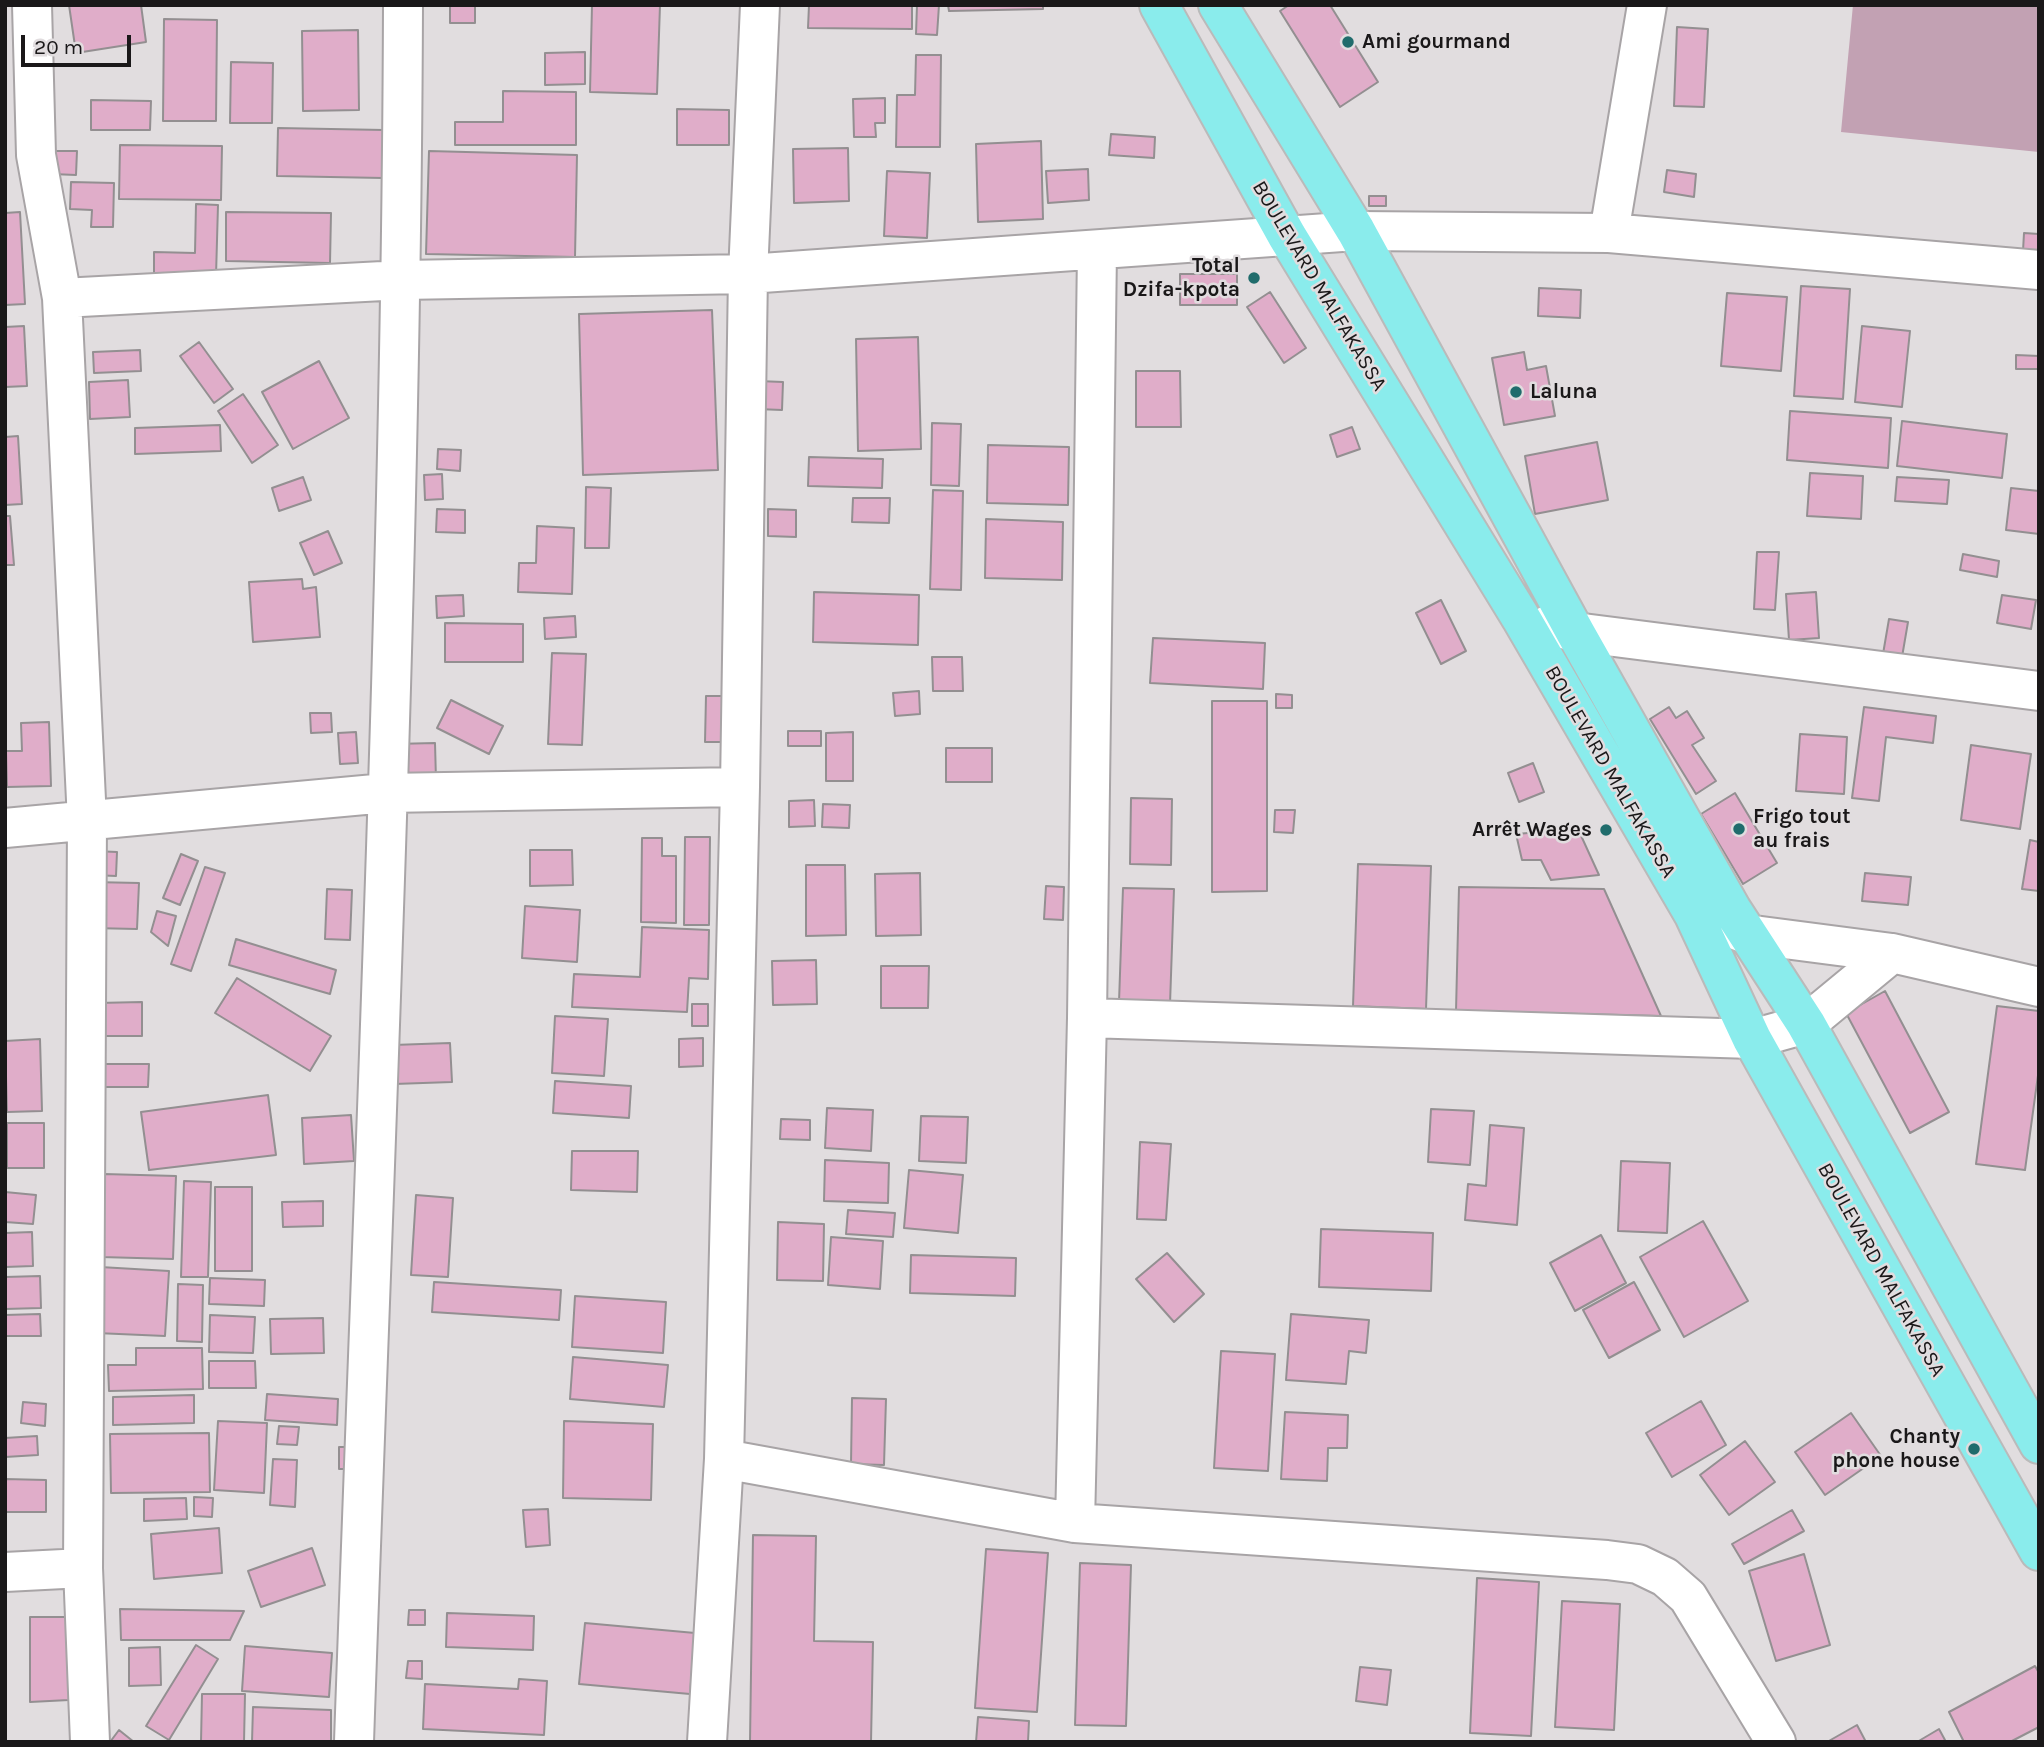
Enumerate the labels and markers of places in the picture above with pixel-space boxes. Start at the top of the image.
place label: Ami gourmand [1362,29,1511,55]
marker: Ami gourmand [1340,34,1356,50]
place label: Total Dzifa-kpota [1123,253,1240,303]
marker: Total Dzifa-kpota [1246,270,1262,286]
place label: Laluna [1530,379,1598,405]
marker: Laluna [1508,384,1524,400]
place label: Frigo tout au frais [1753,804,1851,854]
place label: Arrêt Wages [1472,817,1592,843]
marker: Frigo tout au frais [1731,821,1747,837]
marker: Arrêt Wages [1598,822,1614,838]
place label: Chanty phone house [1832,1424,1960,1474]
marker: Chanty phone house [1966,1441,1982,1457]

